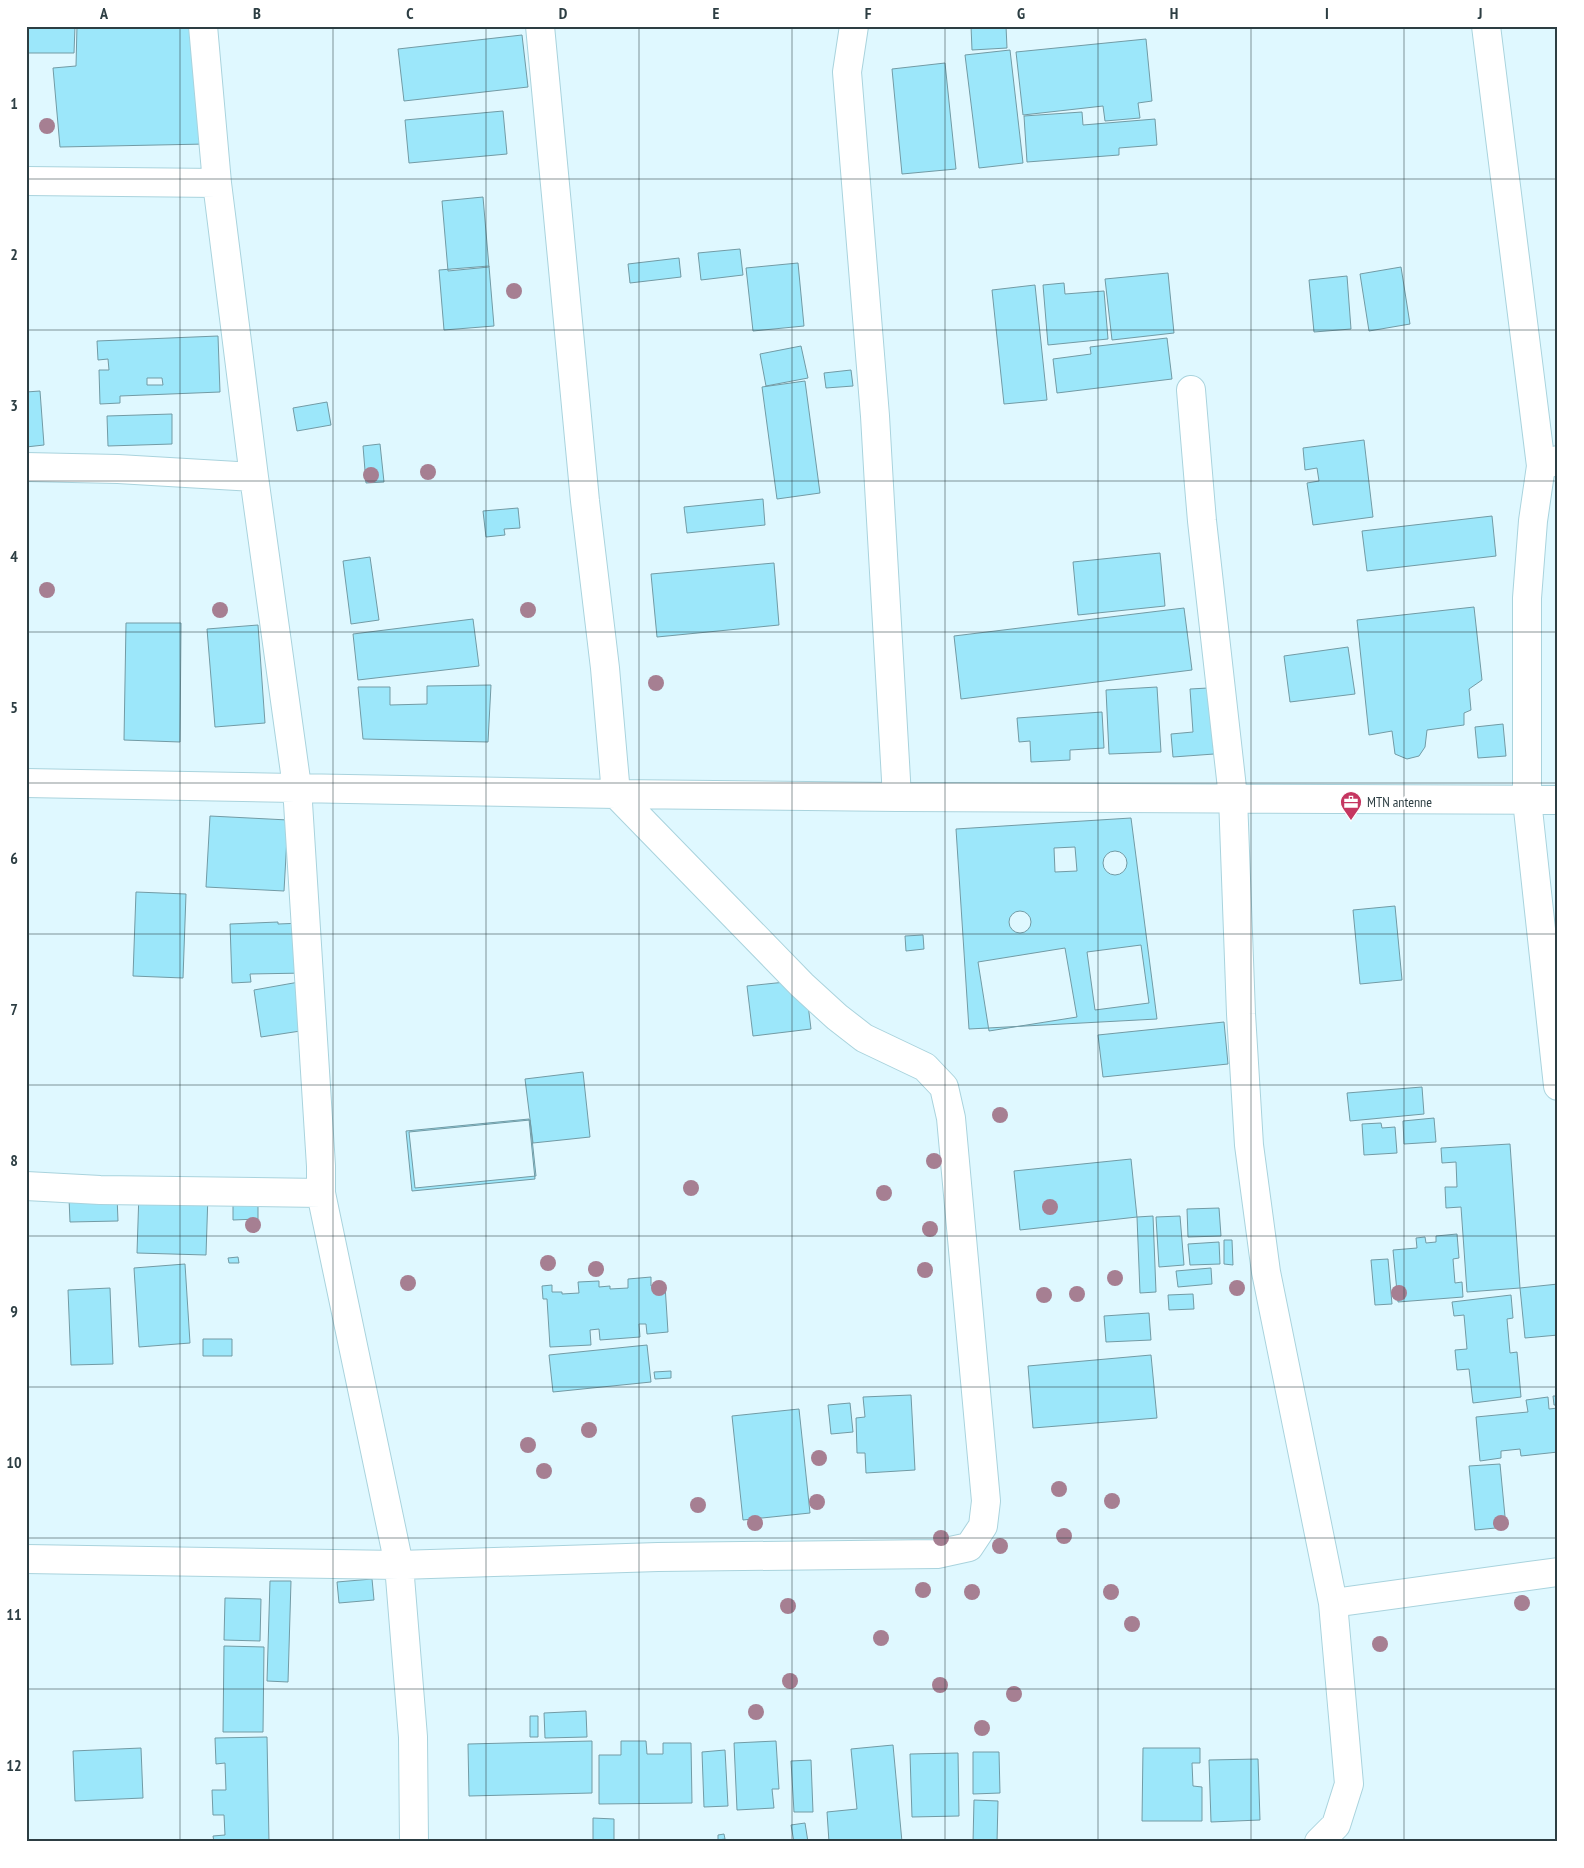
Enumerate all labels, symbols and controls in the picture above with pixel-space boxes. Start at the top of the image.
text: A [99,3,109,23]
text: B [253,3,261,23]
text: C [406,3,414,23]
text: D [559,3,568,23]
text: E [713,3,720,23]
text: F [865,3,872,23]
text: G [1017,3,1025,23]
text: H [1170,3,1178,23]
text: I [1325,3,1329,23]
text: J [1477,3,1482,23]
text: 1 [10,93,18,113]
text: 2 [10,244,18,264]
text: 3 [10,395,18,415]
text: 4 [10,546,18,566]
text: 5 [10,697,18,717]
office icon: MTN antenne [1339,790,1363,821]
place label: MTN antenne [1367,793,1432,811]
text: 6 [10,848,18,868]
text: 7 [10,999,18,1019]
text: 8 [10,1150,18,1170]
text: 9 [10,1301,18,1321]
text: 10 [6,1452,22,1472]
text: 11 [6,1604,22,1624]
text: 12 [6,1755,22,1775]

